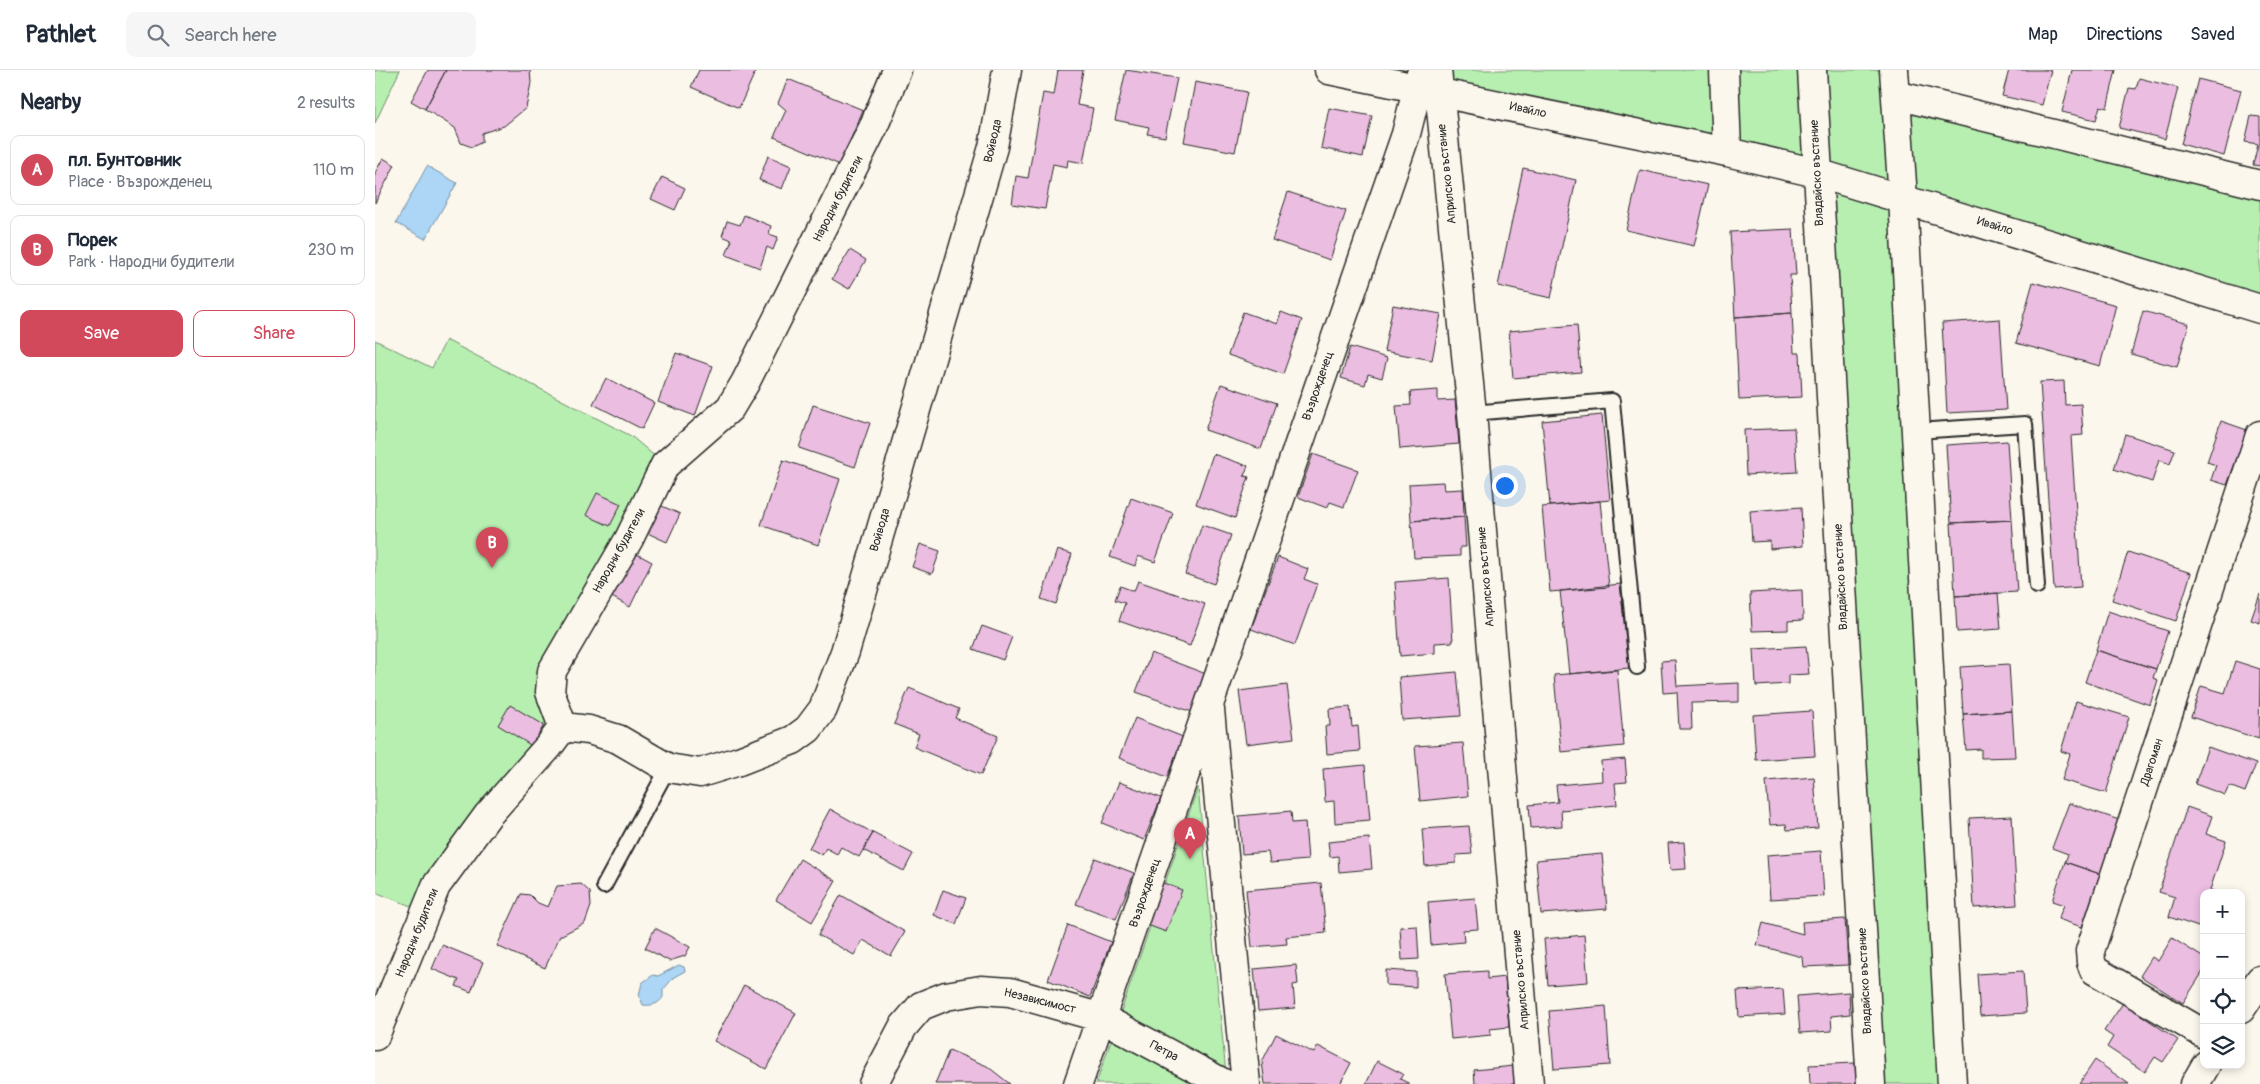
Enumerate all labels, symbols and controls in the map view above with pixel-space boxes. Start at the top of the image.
search box [126,12,476,57]
text: Pathlet [25,20,96,49]
icon: search [144,21,172,49]
text: Search here [184,23,277,47]
text: Map [2028,23,2058,46]
text: Directions [2086,23,2162,46]
text: Saved [2190,23,2235,46]
text: Nearby [20,89,81,116]
text: 2 results [297,93,355,113]
street label: Ивайло [1508,99,1548,121]
street label: Войвода [981,117,1005,164]
street label: Владайско въстание [1807,119,1827,227]
street label: Априлско въстание [1434,123,1460,225]
text: пл. Бунтовник [68,148,182,172]
street label: Народни будители [810,153,866,245]
text: A [32,160,42,180]
text: 110 m [313,160,354,180]
text: Place · Възрожденец [68,172,213,192]
street label: Ивайло [1975,213,2016,239]
text: Порек [68,228,118,252]
text: B [32,240,42,260]
text: 230 m [308,240,354,260]
text: Park · Народни будители [68,252,234,272]
button: Save [20,310,183,357]
button: Share [193,310,355,357]
street label: Възрожденец [1299,349,1337,423]
your location [1492,473,1518,499]
street label: Народни будители [590,505,649,596]
street label: Войвода [867,506,893,553]
street label: Владайско въстание [1831,523,1851,631]
street label: Априлско въстание [1474,526,1498,628]
pin: B [476,527,508,568]
street label: Драгоман [2137,737,2167,788]
pin: A [1174,818,1206,859]
street label: Възрожденец [1126,856,1164,930]
street label: Народни будители [392,886,442,980]
map controls [2200,889,2245,1069]
button: + [2200,889,2245,934]
street label: Владайско въстание [1855,927,1875,1035]
street label: Априлско въстание [1509,929,1533,1031]
button: − [2200,934,2245,979]
button: locate [2200,979,2245,1024]
street label: Независимост [1002,985,1078,1017]
button: layers [2200,1024,2245,1069]
street label: Петра [1147,1037,1181,1065]

